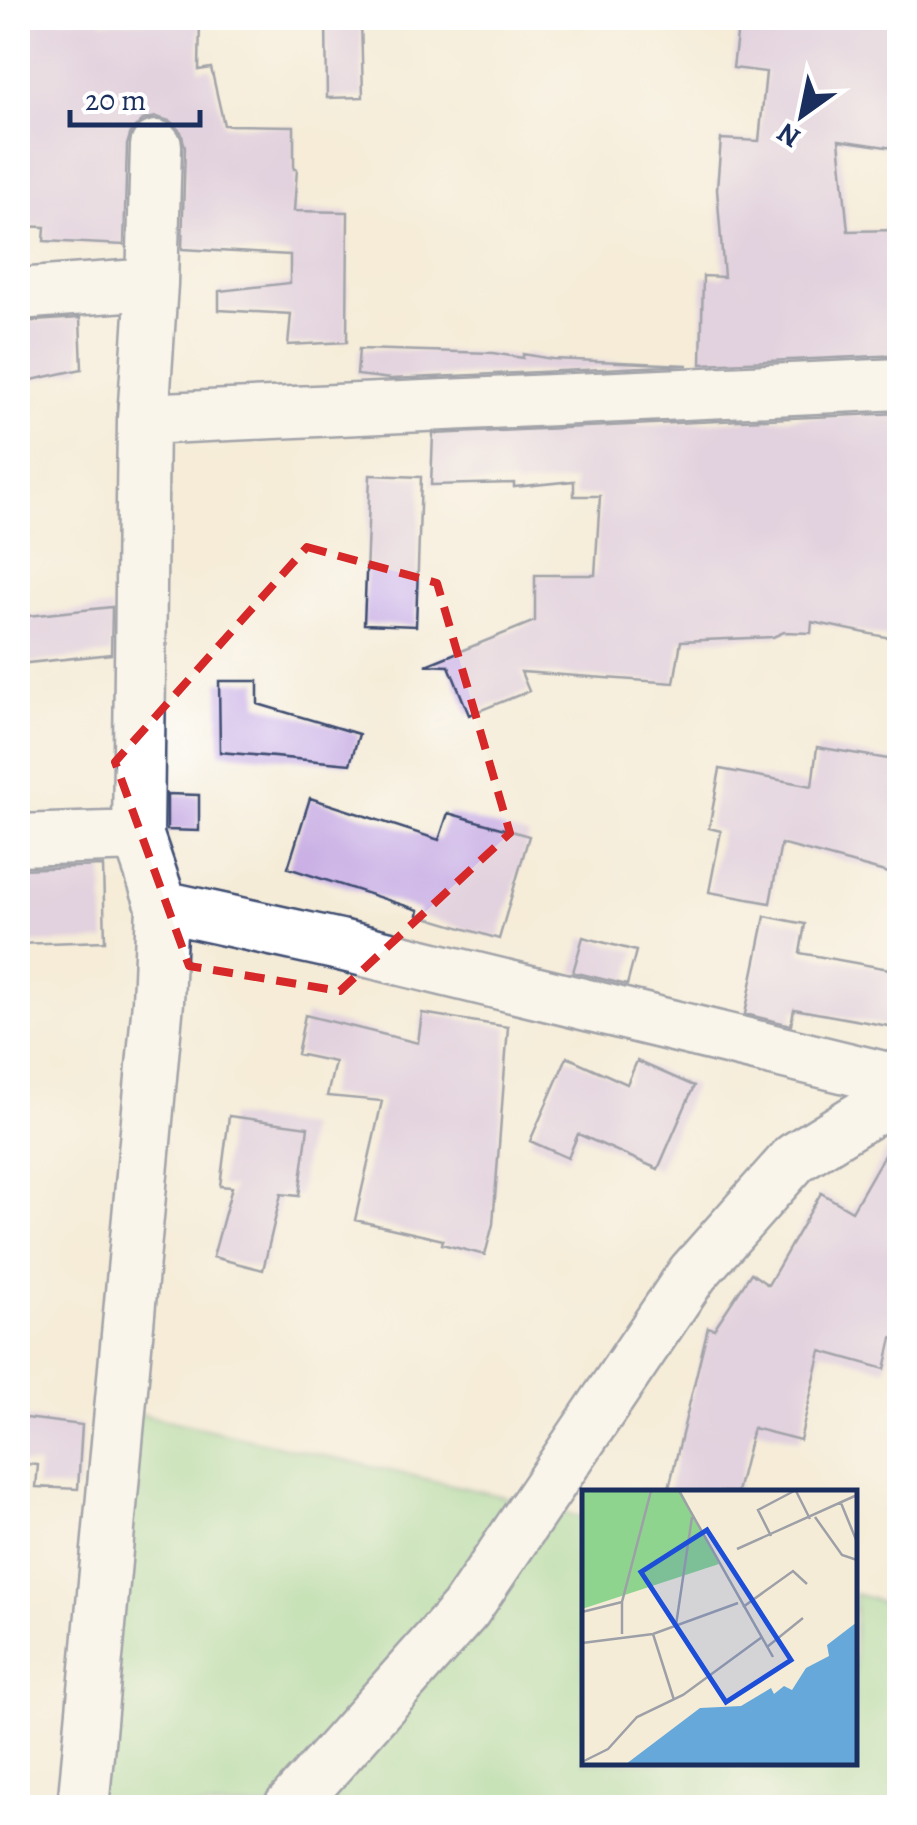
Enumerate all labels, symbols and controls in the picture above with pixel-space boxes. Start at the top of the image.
scale bar [70,65,200,127]
north arrow [752,65,852,165]
text: 20 m [85,80,146,120]
text: N [770,114,808,157]
inset map [582,1490,857,1765]

